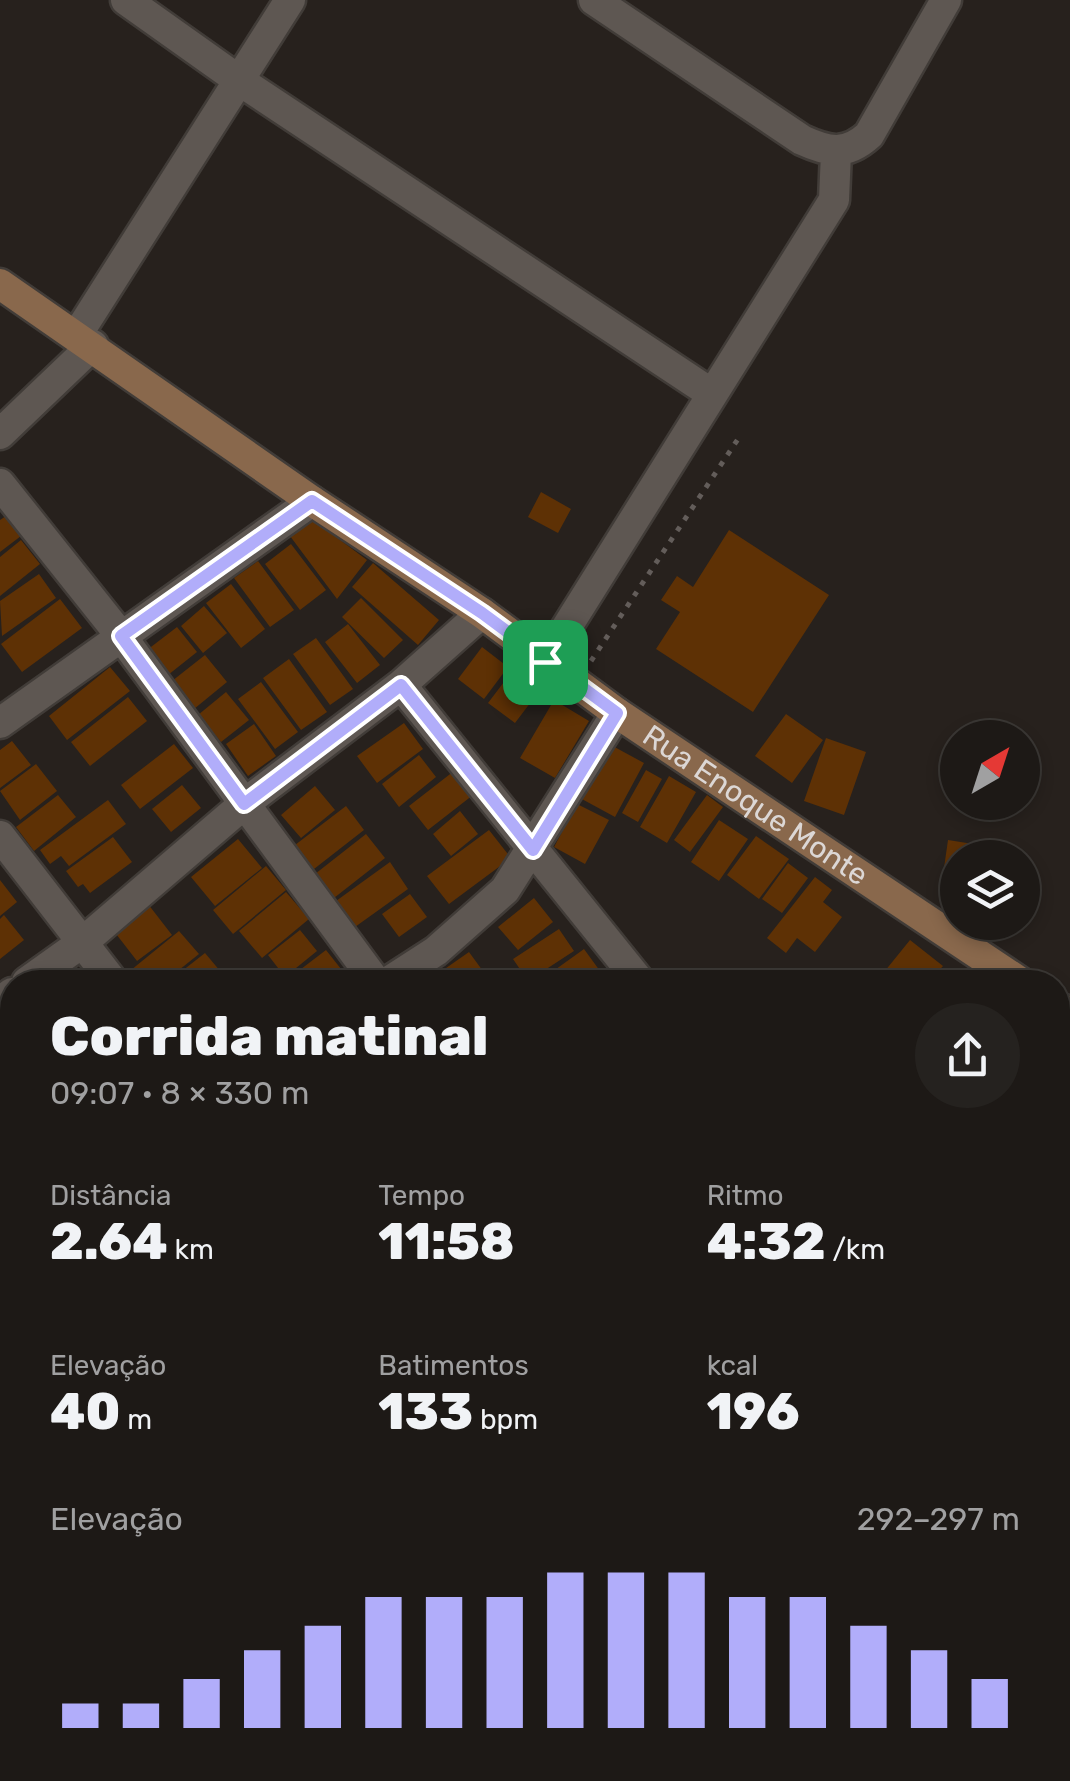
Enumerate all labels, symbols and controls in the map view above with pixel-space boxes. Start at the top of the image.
pin [503,620,588,705]
icon: arrive [518,635,573,690]
street label: Rua Enoque Monte [636,717,875,893]
north arrow [940,720,1040,820]
map controls [940,720,1040,940]
button: layers [940,840,1040,940]
button: share [915,1003,1020,1108]
text: Corrida matinal [50,1004,489,1069]
text: 09:07 · 8 × 330 m [50,1074,309,1112]
text: Distância [50,1179,171,1212]
text: Tempo [378,1179,465,1212]
text: Ritmo [707,1179,784,1212]
text: 2.64 [50,1212,168,1272]
text: 11:58 [378,1212,514,1272]
text: 4:32 [707,1212,826,1272]
text: km [168,1233,214,1266]
text: /km [826,1233,885,1266]
text: Elevação [50,1349,166,1382]
text: Batimentos [378,1349,529,1382]
text: kcal [707,1349,758,1382]
text: 40 [50,1382,120,1442]
text: 133 [378,1382,473,1442]
text: 196 [707,1382,800,1442]
text: m [120,1403,152,1436]
text: bpm [473,1403,538,1436]
text: Elevação [50,1500,183,1538]
text: 292–297 m [857,1500,1020,1538]

